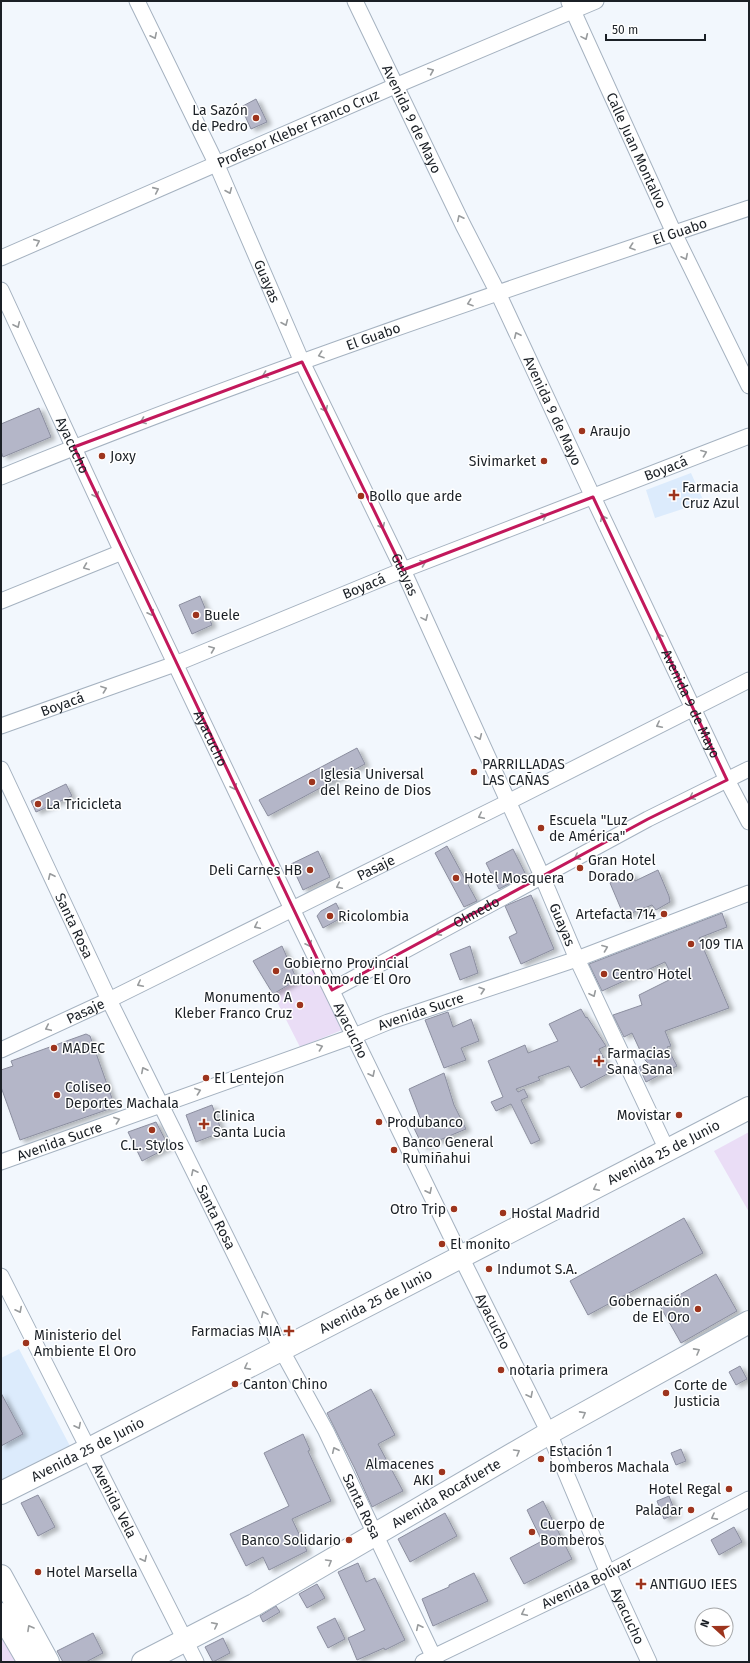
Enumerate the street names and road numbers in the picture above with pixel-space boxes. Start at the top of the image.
street label: Avenida 9 de Mayo [378,62,445,176]
street label: Profesor Kleber Franco Cruz [214,86,382,171]
street label: Calle Juan Montalvo [603,90,670,211]
street label: El Guabo [650,214,709,248]
street label: Guayas [250,257,284,306]
street label: El Guabo [344,319,403,354]
street label: Avenida 9 de Mayo [520,353,586,468]
street label: Ayacucho [52,414,93,476]
street label: Boyacá [642,452,690,484]
street label: Guayas [388,550,422,599]
street label: Boyacá [340,570,388,603]
street label: Avenida 9 de Mayo [658,647,724,761]
street label: Boyacá [38,689,86,720]
street label: Ayacucho [190,708,231,769]
street label: Pasaje [354,851,398,884]
street label: Santa Rosa [52,890,97,961]
street label: Olmedo [450,893,502,931]
street label: Guayas [546,900,579,949]
street label: Avenida Sucre [375,989,466,1034]
street label: Pasaje [64,995,107,1027]
street label: Ayacucho [330,1000,372,1061]
street label: Avenida 25 de Junio [604,1116,723,1188]
street label: Avenida Sucre [14,1118,104,1164]
street label: Santa Rosa [193,1182,239,1252]
street label: Avenida 25 de Junio [316,1265,435,1337]
street label: Ayacucho [472,1291,514,1352]
street label: Avenida 25 de Junio [28,1413,147,1485]
street label: Avenida Rocafuerte [388,1455,504,1532]
street label: Avenida Vela [89,1461,141,1541]
street label: Santa Rosa [339,1471,385,1542]
street label: Avenida Bolívar [539,1553,636,1612]
street label: Ayacucho [608,1585,648,1647]

